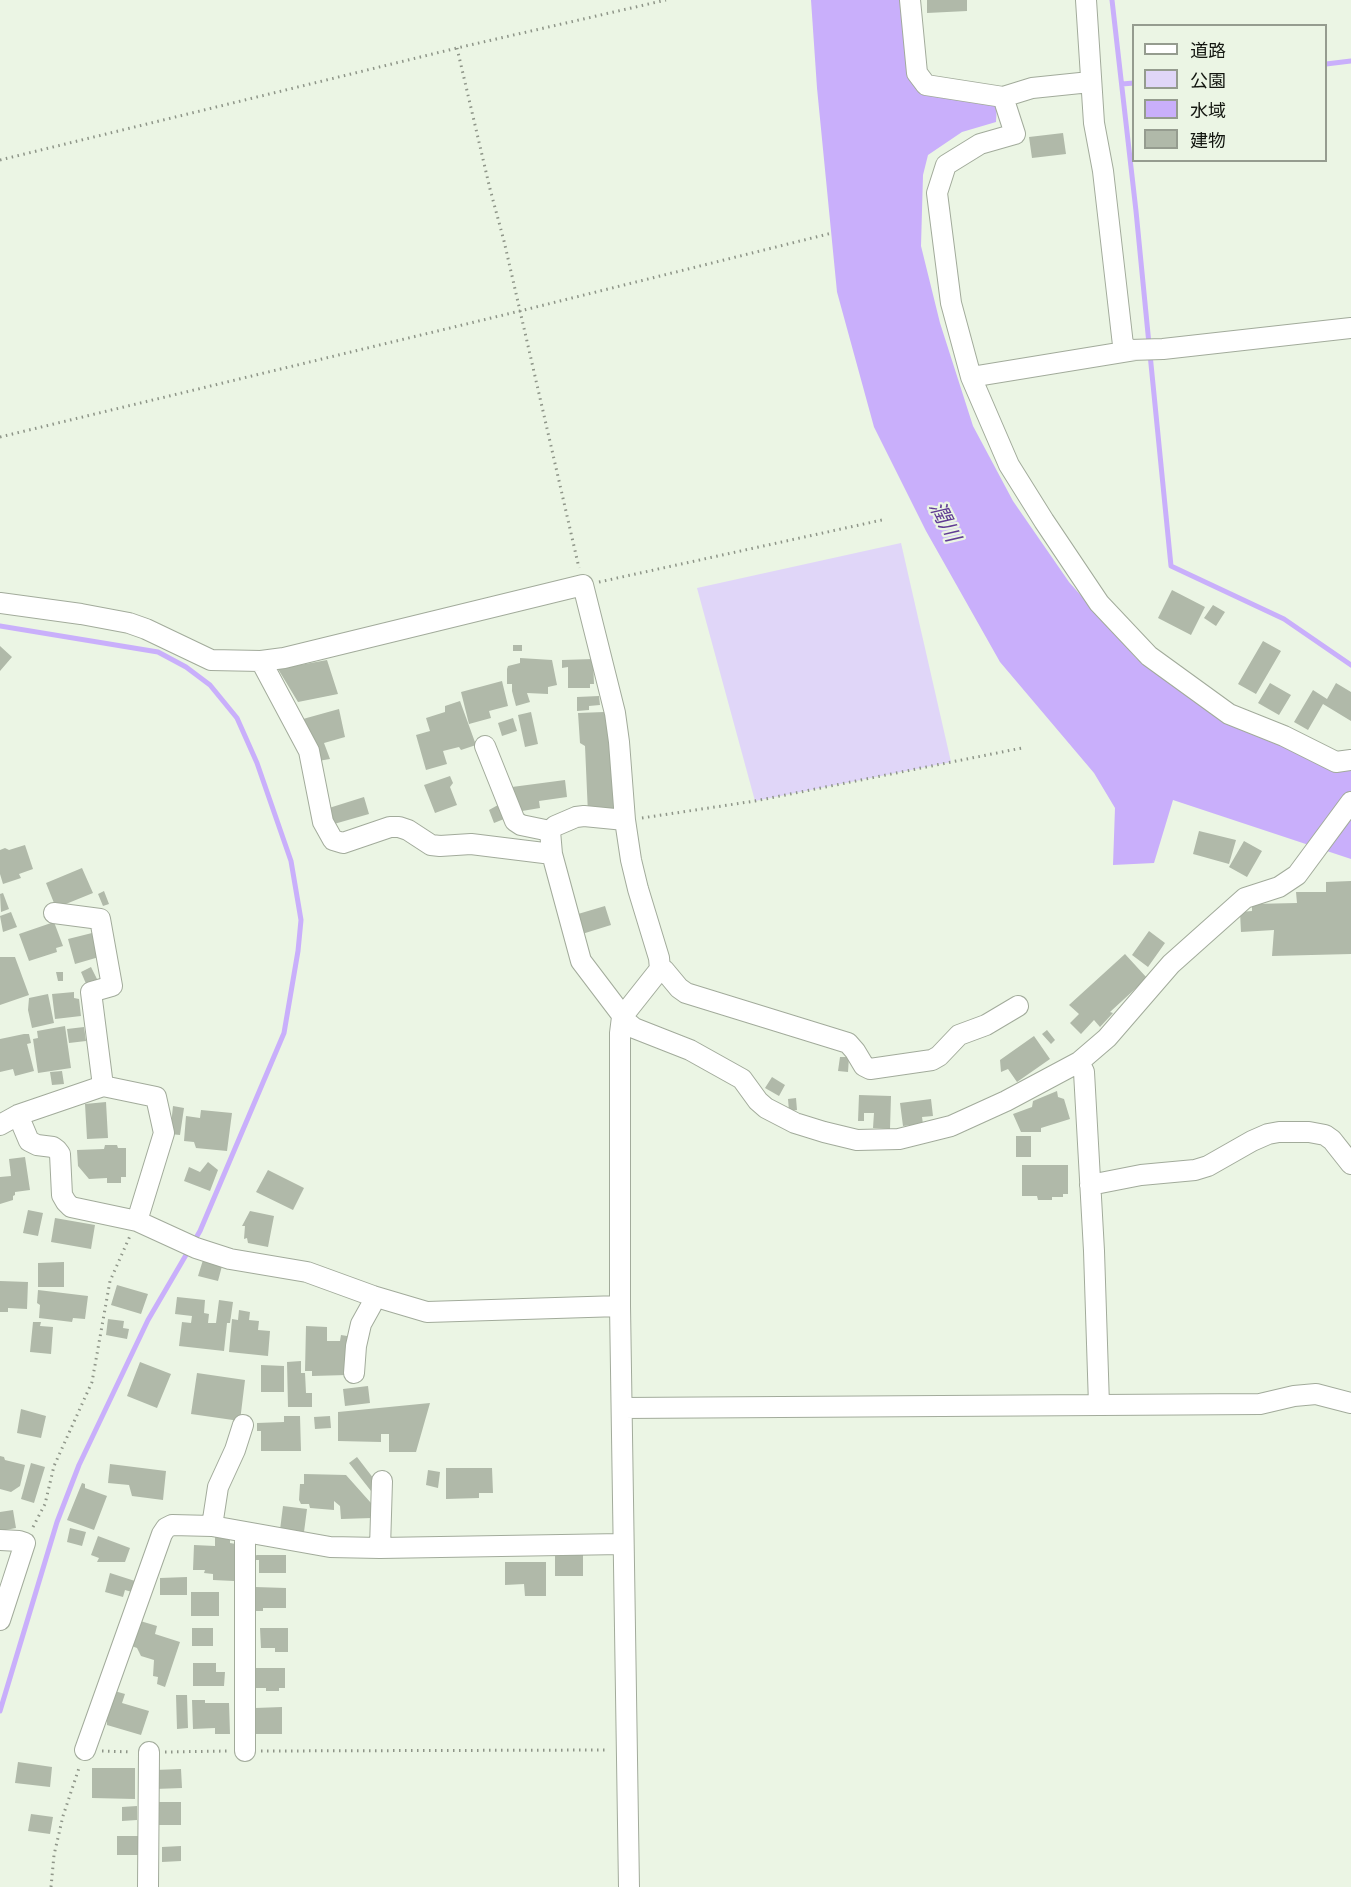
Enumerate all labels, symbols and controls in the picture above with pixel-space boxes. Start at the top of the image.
legend [1132,24,1327,162]
text: 道路 [1190,40,1226,62]
text: 公園 [1190,70,1226,92]
text: 水域 [1190,100,1226,122]
text: 建物 [1190,130,1226,152]
water label: 潤川 [923,498,965,546]

